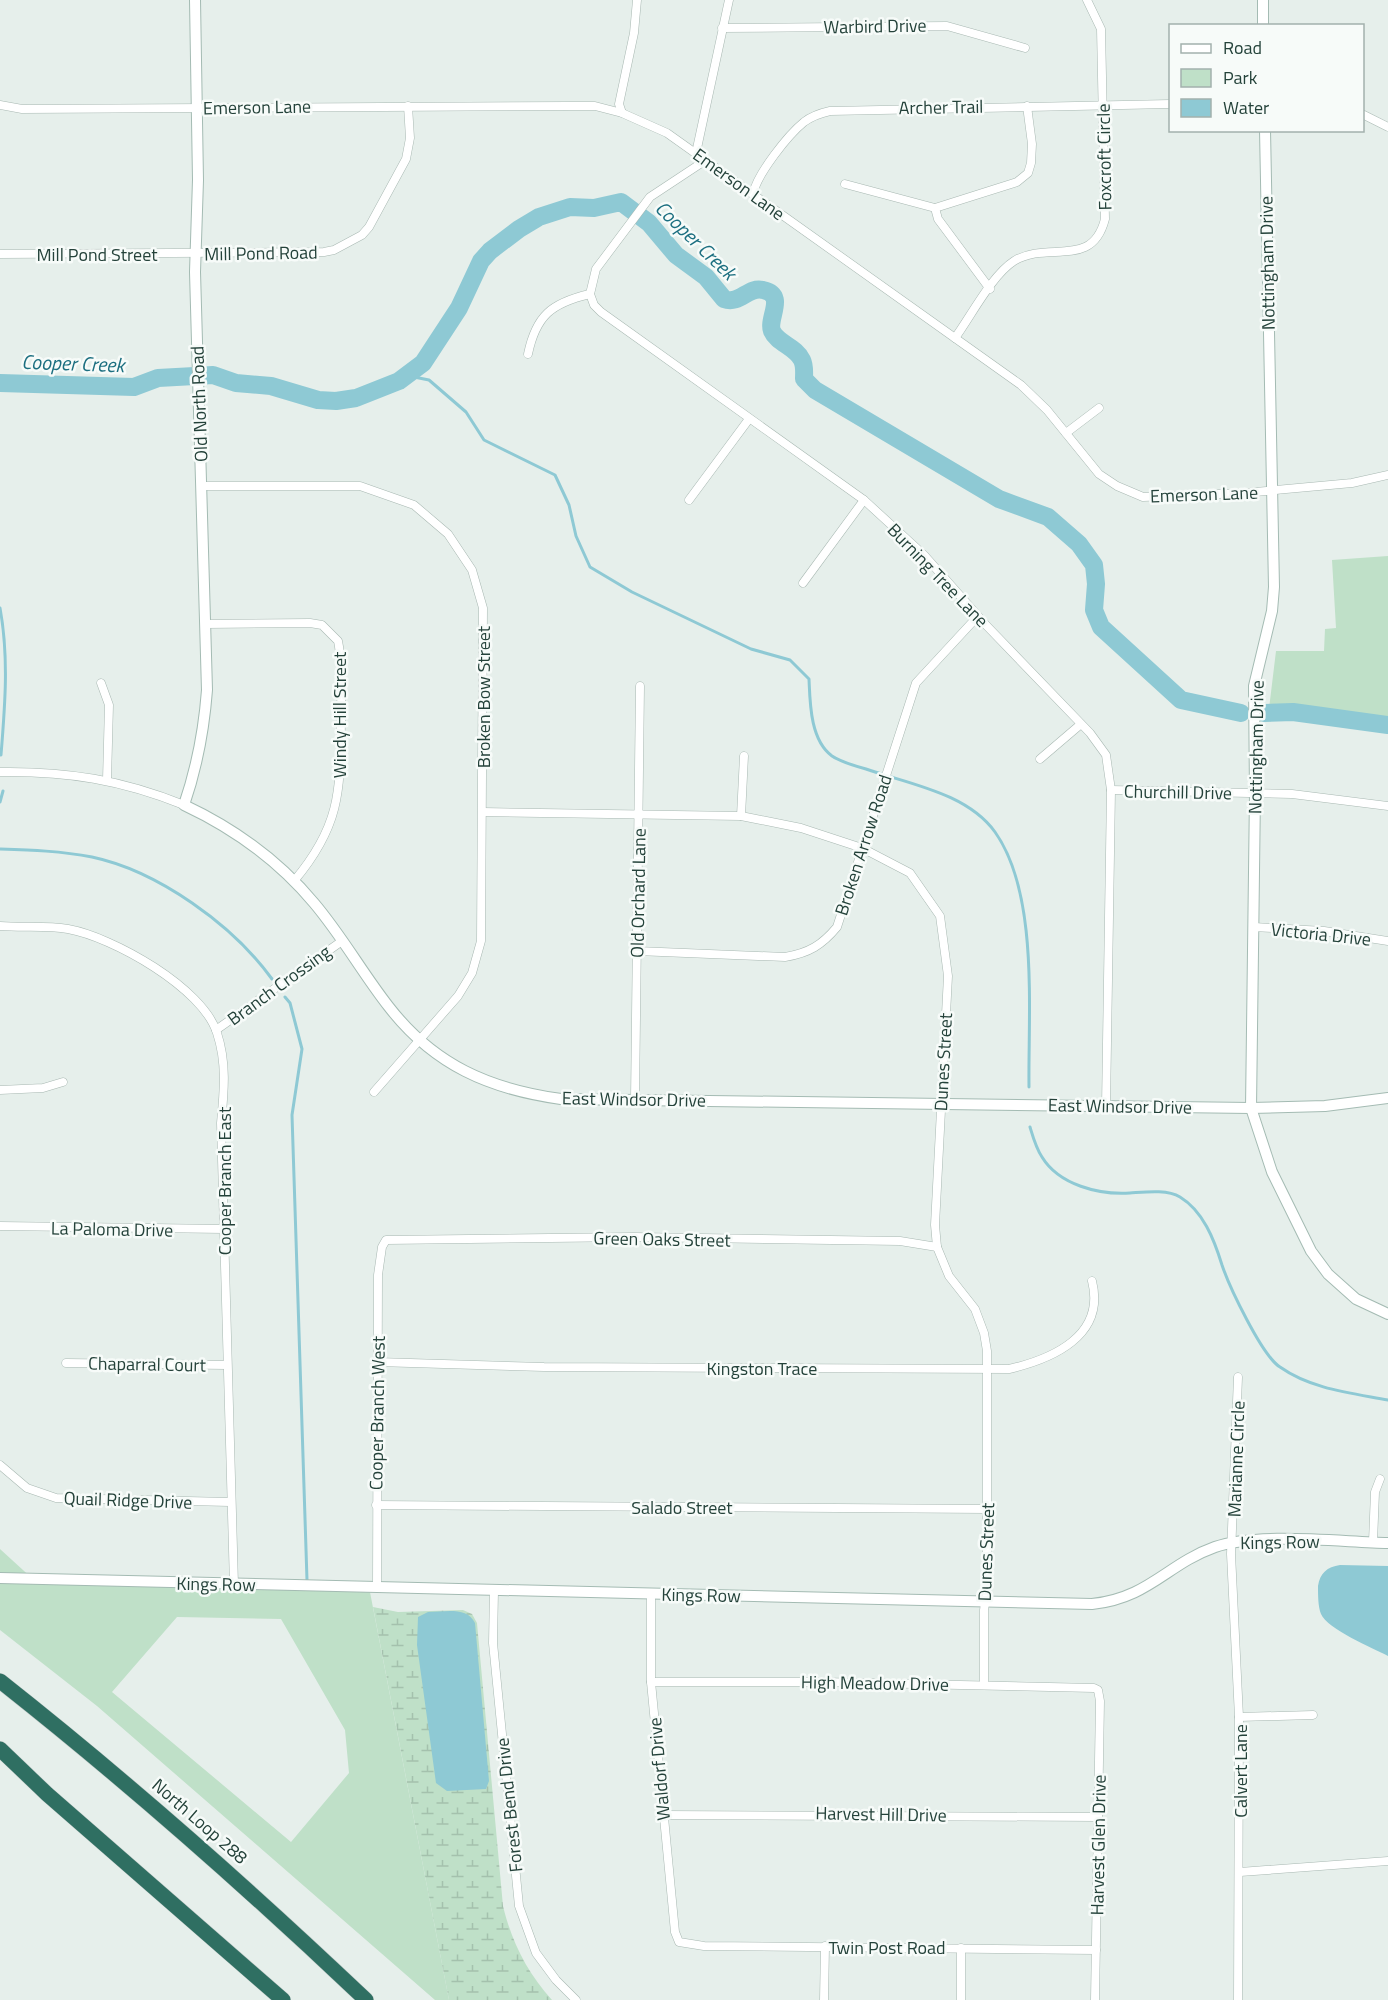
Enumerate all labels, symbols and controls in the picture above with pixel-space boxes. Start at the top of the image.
street label: Warbird Drive [823,12,927,40]
legend [1169,24,1364,132]
text: Road [1223,34,1262,61]
text: Park [1223,64,1258,91]
street label: Emerson Lane [203,93,311,121]
street label: Archer Trail [898,93,984,121]
text: Water [1223,94,1269,121]
street label: Foxcroft Circle [1090,103,1118,211]
street label: Emerson Lane [687,141,791,227]
water label: Cooper Creek [648,193,745,288]
street label: Nottingham Drive [1252,196,1282,330]
street label: Mill Pond Road [204,239,318,267]
street label: Mill Pond Street [37,241,158,268]
street label: Old North Road [183,345,215,463]
water label: Cooper Creek [21,346,127,380]
street label: Emerson Lane [1149,479,1259,509]
street label: Burning Tree Lane [881,517,995,633]
street label: Broken Bow Street [470,625,497,768]
street label: Windy Hill Street [326,651,353,778]
street label: Nottingham Drive [1241,680,1271,814]
street label: Broken Arrow Road [827,771,899,919]
street label: Churchill Drive [1124,778,1232,806]
street label: Old Orchard Lane [623,828,653,958]
street label: Victoria Drive [1270,915,1372,953]
street label: Branch Crossing [222,938,336,1032]
street label: Dunes Street [927,1011,959,1112]
street label: East Windsor Drive [562,1084,706,1114]
street label: East Windsor Drive [1048,1091,1192,1121]
street label: Cooper Branch East [211,1106,238,1255]
street label: La Paloma Drive [51,1214,173,1244]
street label: Green Oaks Street [593,1224,732,1254]
street label: Cooper Branch West [362,1335,392,1490]
street label: Chaparral Court [88,1349,207,1379]
street label: Kingston Trace [707,1355,817,1382]
street label: Marianne Circle [1220,1400,1252,1518]
street label: Quail Ridge Drive [63,1484,193,1516]
street label: Salado Street [631,1494,733,1521]
street label: Dunes Street [971,1502,1001,1602]
street label: Kings Row [1240,1528,1320,1556]
street label: Kings Row [176,1570,256,1598]
street label: Kings Row [661,1581,741,1609]
street label: High Meadow Drive [801,1668,949,1698]
street label: Waldorf Drive [641,1716,677,1822]
street label: Calvert Lane [1227,1724,1254,1818]
street label: Forest Bend Drive [489,1736,529,1874]
street label: North Loop 288 [146,1772,254,1870]
street label: Harvest Glen Drive [1083,1774,1113,1916]
street label: Harvest Hill Drive [815,1799,947,1829]
street label: Twin Post Road [828,1934,946,1961]

